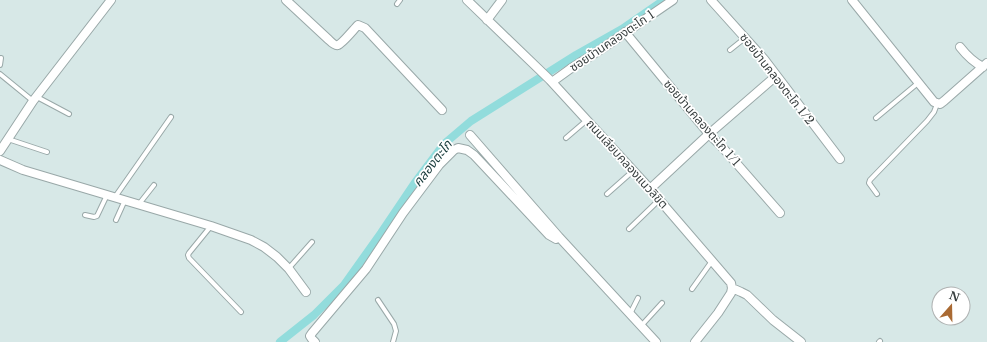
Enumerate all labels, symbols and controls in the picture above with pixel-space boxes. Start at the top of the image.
street label: ซอยบ้านคลองตะโก 1 [566,7,657,75]
street label: ซอยบ้านคลองตะโก 1/2 [737,30,818,127]
street label: ซอยบ้านคลองตะโก 1/1 [661,76,744,169]
street label: ถนนเลียบคลองแนวลิขิต [583,116,671,211]
water label: คลองตะโก [409,136,457,190]
north arrow [931,286,971,326]
text: N [947,288,962,305]

